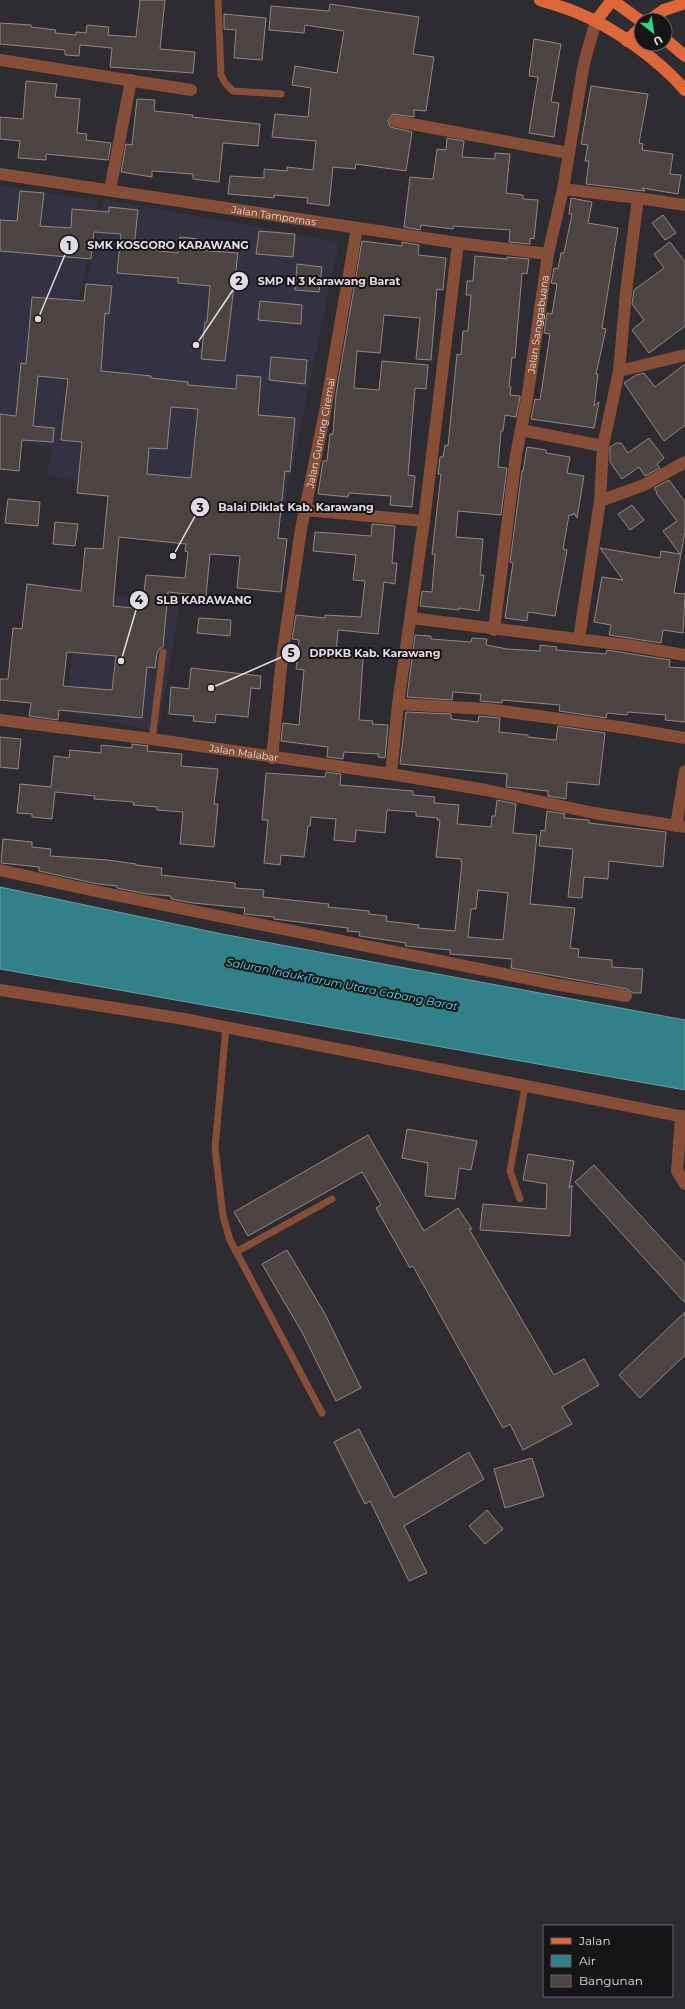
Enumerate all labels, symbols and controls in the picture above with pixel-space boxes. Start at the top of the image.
north arrow [633,12,673,52]
text: U [651,32,665,49]
street label: Jalan Tampomas [230,203,317,229]
callout: SMK KOSGORO KARAWANG [59,234,257,257]
text: 1 [67,238,71,253]
text: SMK KOSGORO KARAWANG [87,238,249,252]
callout: SMP N 3 Karawang Barat [229,270,408,293]
text: 2 [235,273,243,288]
text: SMP N 3 Karawang Barat [258,274,400,288]
street label: Jalan Sanggabuana [525,274,552,375]
street label: Jalan Gunung Ciremai [303,377,338,490]
callout: Balai Diklat Kab. Karawang [190,496,382,519]
text: 3 [195,500,204,515]
text: Balai Diklat Kab. Karawang [218,500,374,514]
callout: SLB KARAWANG [129,589,260,612]
text: 4 [135,592,144,607]
text: SLB KARAWANG [156,593,252,607]
callout: DPPKB Kab. Karawang [281,641,448,664]
text: 5 [287,645,295,660]
text: DPPKB Kab. Karawang [310,646,440,660]
street label: Jalan Malabar [207,741,279,764]
water label: Saluran Induk Tarum Utara Cabang Barat [225,955,460,1013]
legend [543,1925,673,1997]
text: Jalan [578,1933,611,1948]
text: Air [579,1953,596,1968]
text: Bangunan [579,1973,643,1988]

